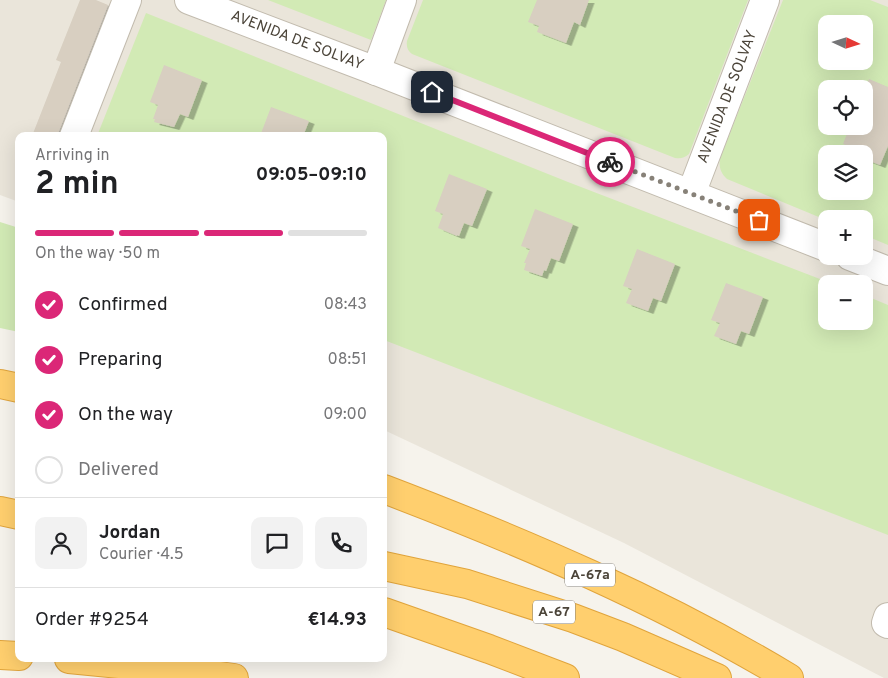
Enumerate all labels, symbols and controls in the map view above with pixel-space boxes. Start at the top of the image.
street label: AVENIDA DE SOLVAY [228,7,367,75]
north arrow [818,15,872,70]
map controls [818,15,873,330]
street label: AVENIDA DE SOLVAY [694,27,762,166]
pin [411,71,453,113]
icon: home [418,78,446,106]
button: locate [818,80,873,135]
courier [585,137,635,187]
button: layers [818,145,873,200]
text: Arriving in [35,146,110,166]
icon: bike [596,148,624,176]
text: 09:05–09:10 [256,163,367,187]
text: 2 min [35,165,119,205]
pin [738,199,780,241]
icon: bag [745,206,773,234]
button: + [818,210,873,265]
text: On the way · 50 m [35,244,160,264]
button: − [818,275,873,330]
icon: check [35,291,63,319]
text: Confirmed [78,293,168,317]
text: 08:43 [324,295,367,315]
icon: check [35,346,63,374]
text: Preparing [78,348,162,372]
text: 08:51 [327,350,367,370]
icon: check [35,401,63,429]
text: On the way [78,403,173,427]
text: 09:00 [323,405,367,425]
text: Delivered [78,458,159,482]
button: person [35,517,87,569]
button: chat [251,517,303,569]
button: phone [315,517,367,569]
text: Jordan [99,521,161,545]
text: Courier · 4.5 [99,545,184,565]
road number: A-67a [565,564,615,586]
road number: A-67 [533,600,575,624]
text: Order #9254 [35,608,149,632]
text: €14.93 [307,608,367,632]

